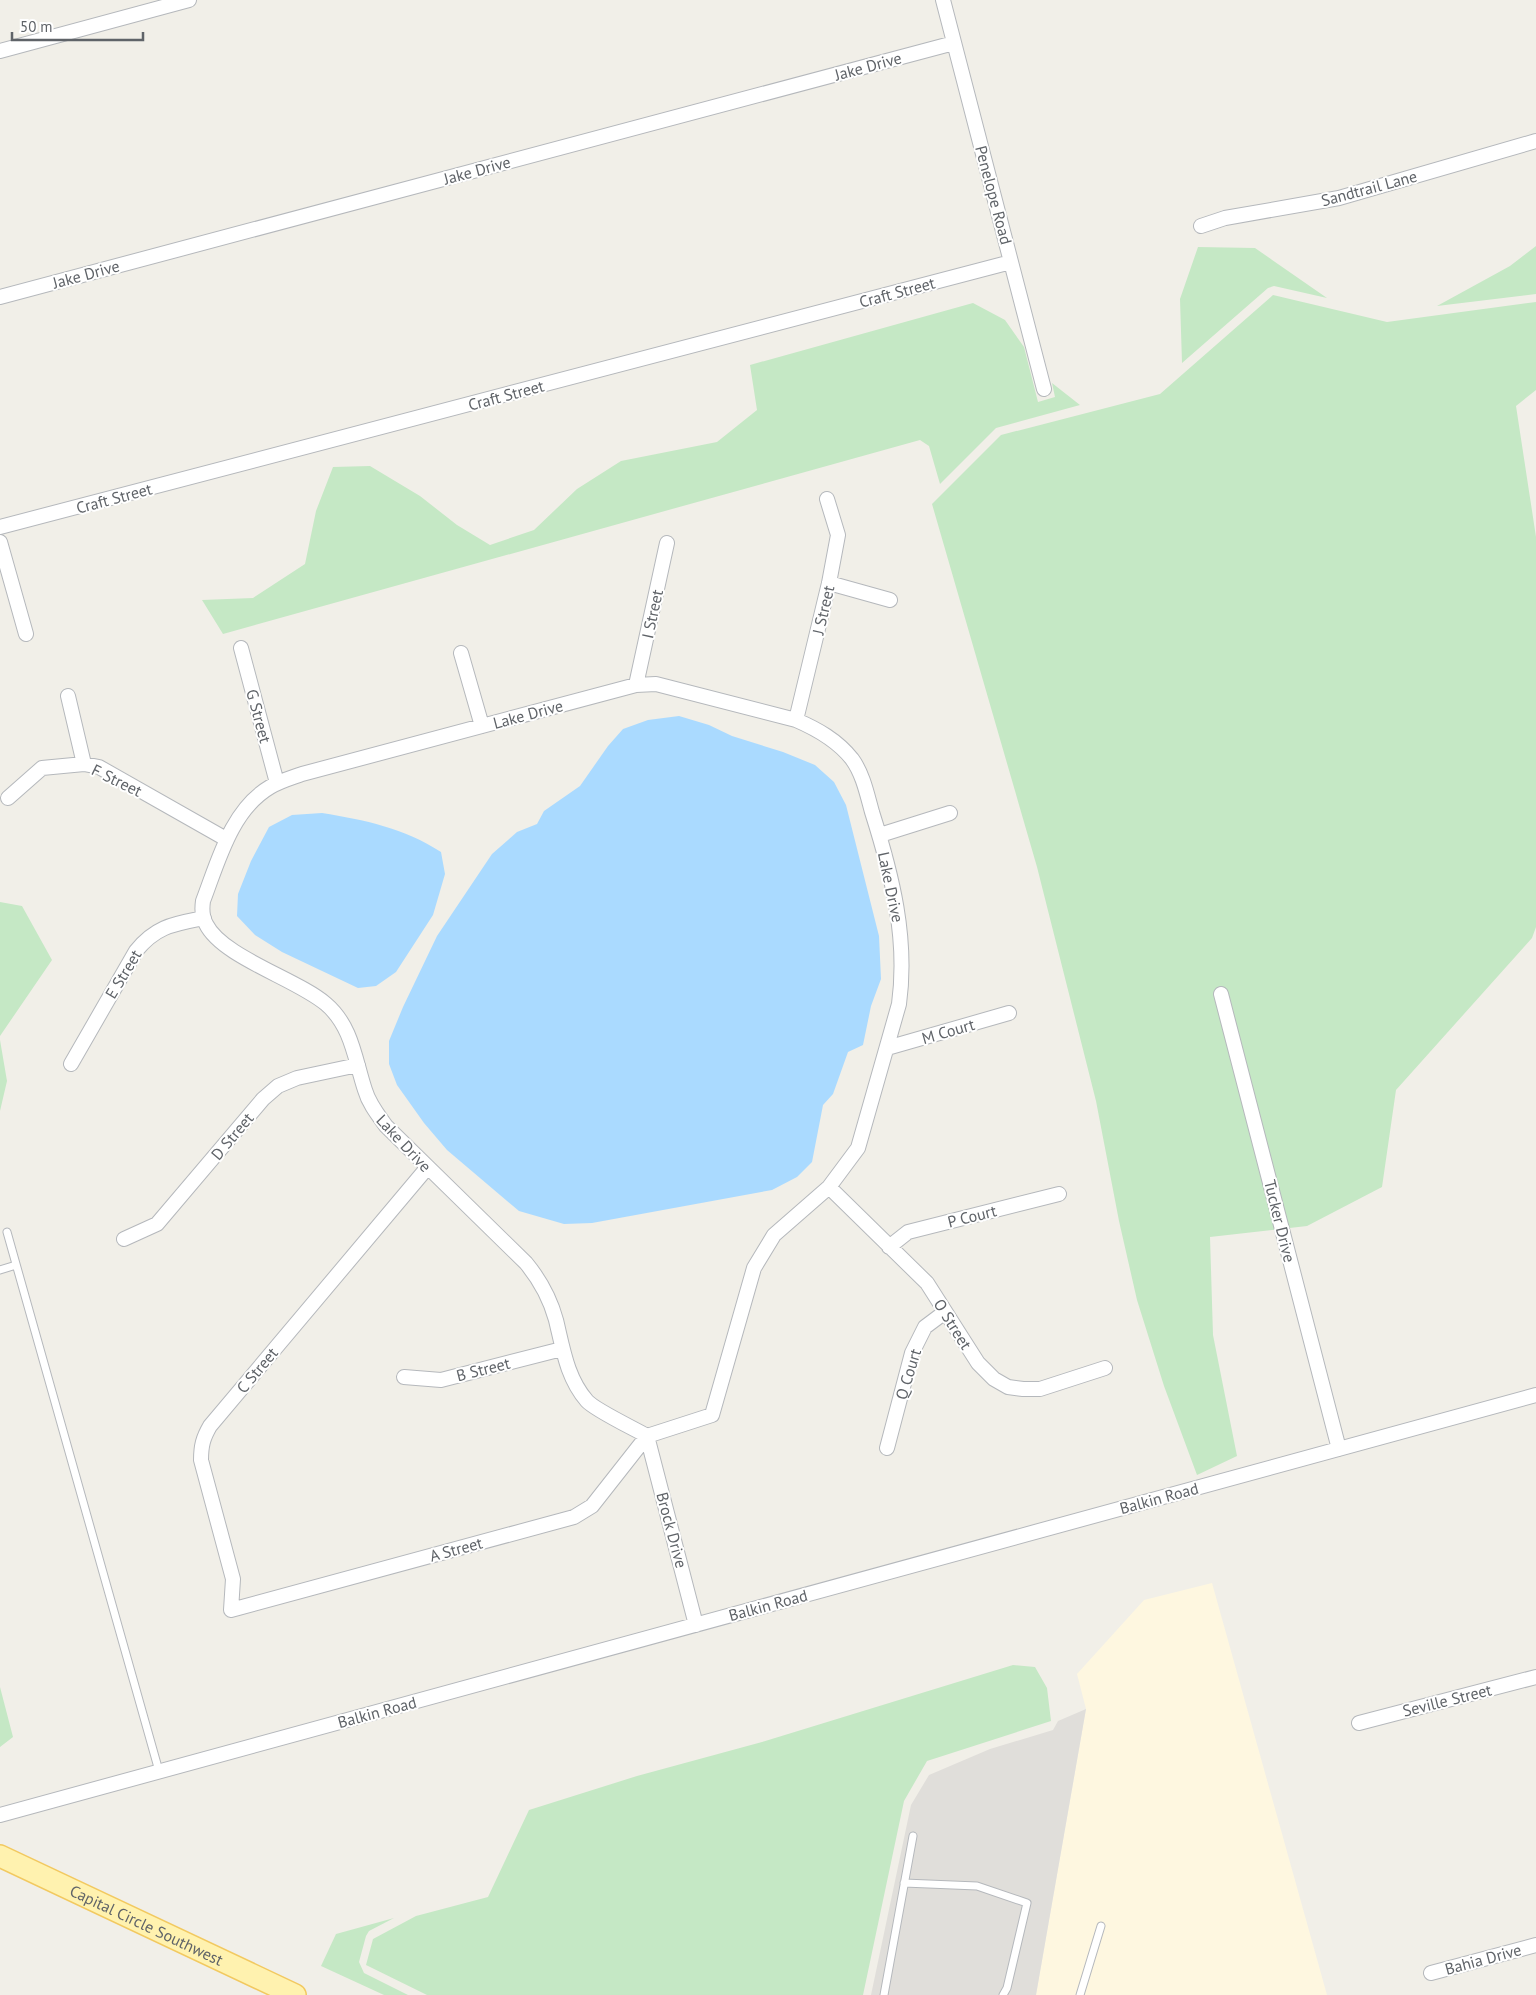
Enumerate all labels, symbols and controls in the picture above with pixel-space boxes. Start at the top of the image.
scale bar [12,10,144,42]
text: 50 m [20,17,53,36]
street label: Jake Drive [831,47,904,85]
street label: Penelope Road [971,143,1017,247]
street label: Jake Drive [440,151,513,189]
street label: Sandtrail Lane [1319,166,1419,210]
street label: Jake Drive [49,255,122,293]
street label: Craft Street [857,272,938,312]
street label: Craft Street [466,375,547,415]
street label: Craft Street [74,478,155,518]
street label: J Street [807,583,838,637]
street label: I Street [637,587,667,640]
street label: G Street [242,687,276,746]
street label: Lake Drive [491,695,565,733]
street label: F Street [89,759,146,801]
street label: Lake Drive [874,850,908,924]
street label: E Street [101,945,146,1002]
street label: M Court [919,1014,977,1048]
street label: D Street [206,1108,258,1164]
street label: Lake Drive [372,1110,436,1176]
street label: Tucker Drive [1260,1178,1300,1264]
street label: P Court [945,1200,999,1232]
street label: O Street [930,1295,977,1354]
street label: C Street [232,1343,282,1397]
street label: Q Court [891,1346,925,1402]
street label: B Street [454,1353,512,1385]
street label: Balkin Road [1117,1478,1201,1518]
street label: Brock Drive [652,1490,692,1570]
street label: A Street [427,1532,485,1566]
street label: Balkin Road [726,1585,810,1625]
street label: Seville Street [1400,1679,1494,1721]
street label: Balkin Road [335,1692,419,1732]
street label: Capital Circle Southwest [67,1880,227,1970]
street label: Bahia Drive [1443,1939,1523,1979]

